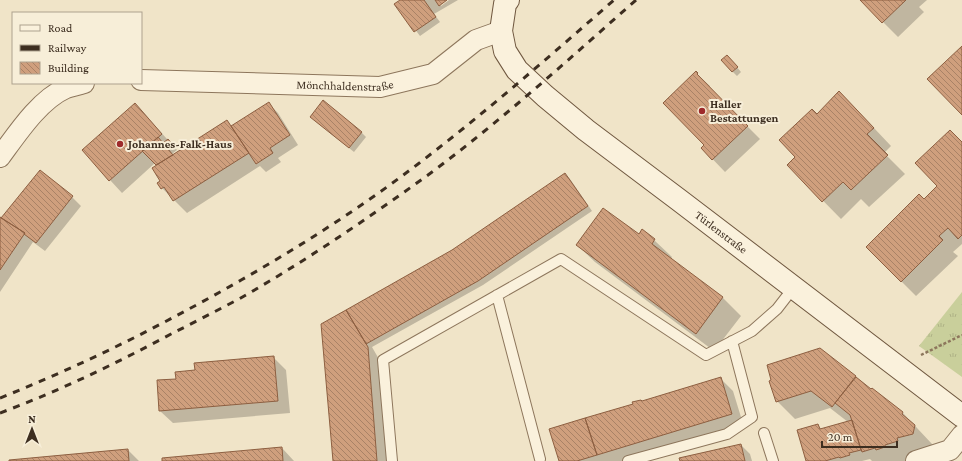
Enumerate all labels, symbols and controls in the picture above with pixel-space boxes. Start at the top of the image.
legend [12,12,142,84]
text: Road [48,21,73,35]
text: Railway [48,41,87,55]
text: Building [48,61,89,75]
street label: Mönchhaldenstraße [296,77,395,94]
place label: Haller Bestattungen [710,97,779,125]
marker: Haller Bestattungen [697,106,707,116]
place label: Johannes-Falk-Haus [126,137,232,151]
marker: Johannes-Falk-Haus [115,139,125,149]
street label: Türlenstraße [692,208,750,257]
north arrow [12,409,52,449]
text: N [28,413,36,425]
scale bar [822,423,897,449]
text: 20 m [828,430,853,444]

